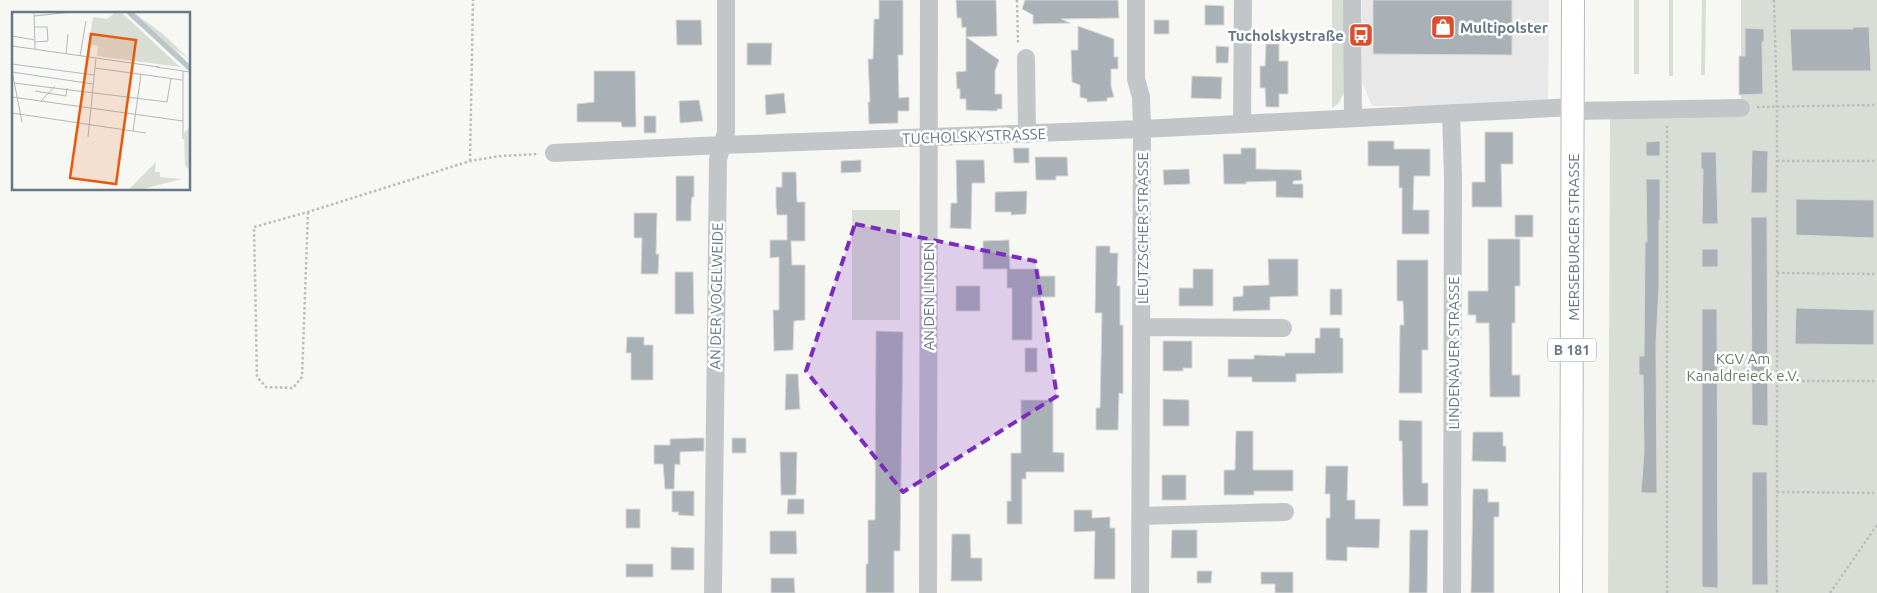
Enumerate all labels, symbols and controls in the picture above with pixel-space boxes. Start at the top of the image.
inset map [12,12,190,190]
shop icon: Multipolster [1430,14,1456,40]
place label: Multipolster [1460,19,1549,36]
bus stop icon: Tucholskystraße [1348,22,1374,48]
place label: Tucholskystraße [1228,27,1344,44]
street label: TUCHOLSKYSTRASSE [902,125,1046,147]
street label: LEUTZSCHER STRASSE [1134,152,1151,304]
street label: MERSEBURGER STRASSE [1565,153,1582,321]
street label: AN DER VOGELWEIDE [706,222,726,370]
street label: AN DEN LINDEN [920,242,937,350]
street label: LINDENAUER STRASSE [1445,276,1462,430]
road number: B 181 [1548,338,1596,362]
park label: KGV Am Kanaldreieck e.V. [1687,350,1799,384]

